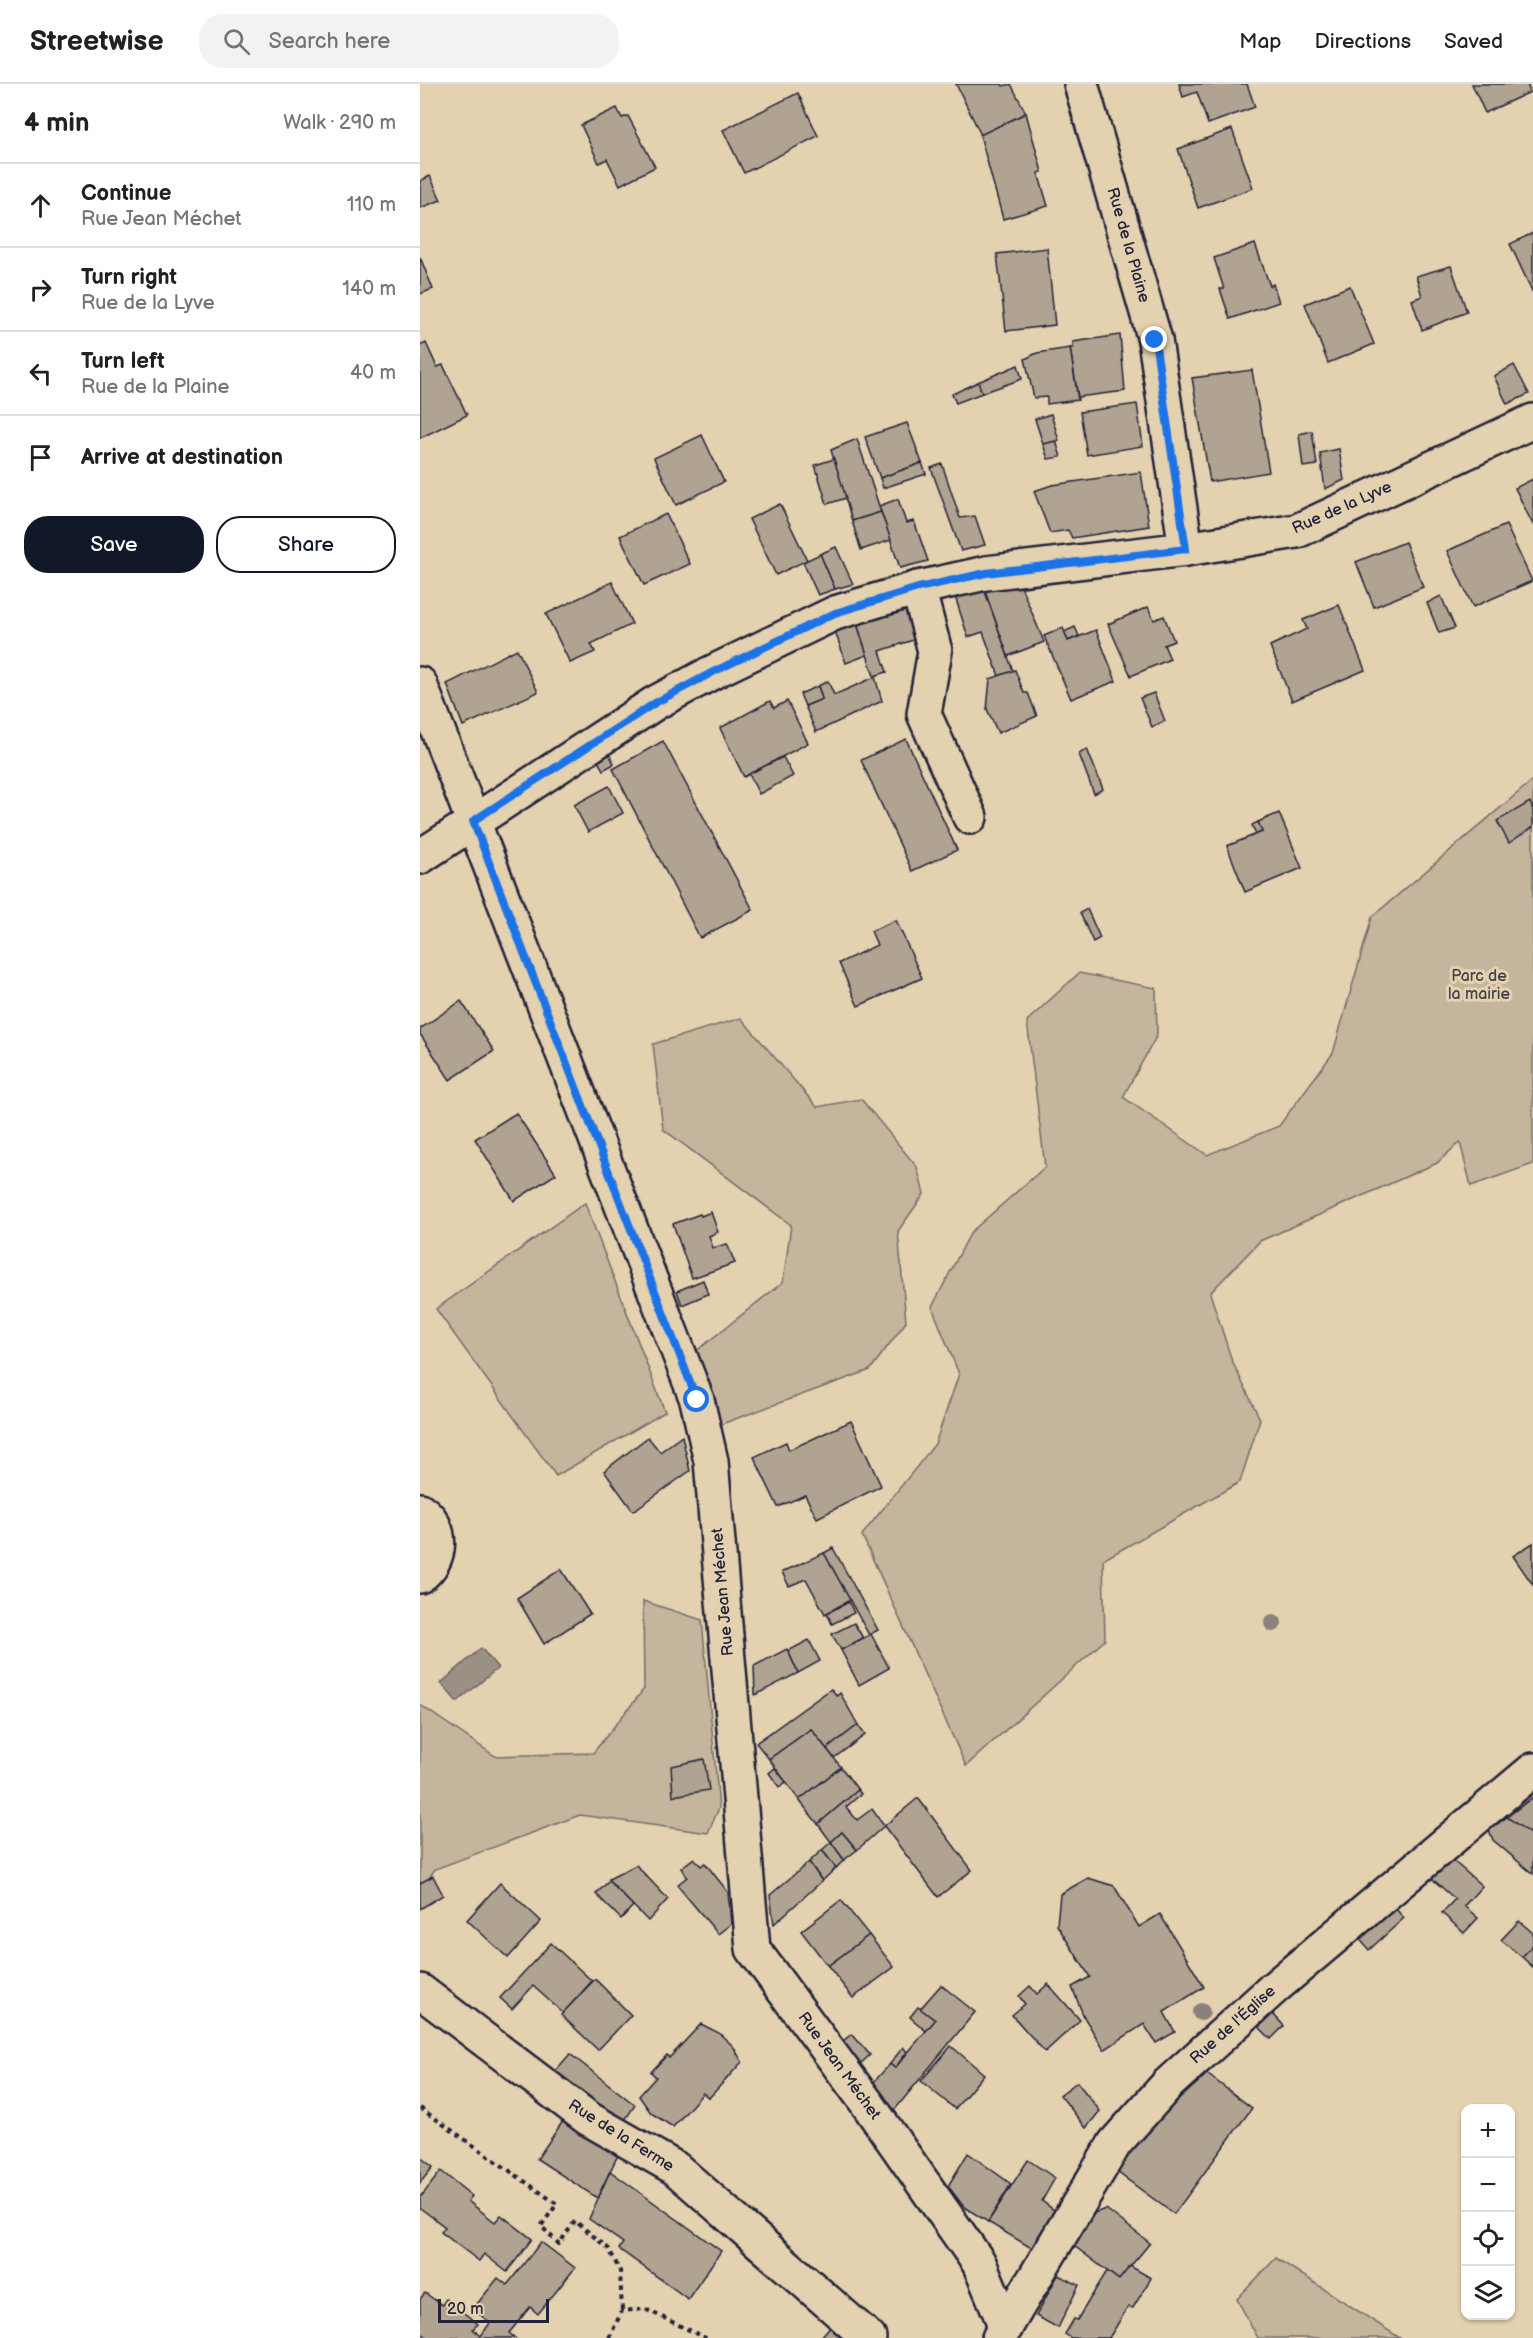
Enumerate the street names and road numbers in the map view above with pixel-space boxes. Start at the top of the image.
street label: Rue de la Plaine [1103,185,1154,305]
street label: Rue de la Lyve [1289,477,1395,538]
street label: Rue Jean Méchet [708,1527,738,1657]
street label: Rue de l'Église [1185,1980,1280,2068]
street label: Rue Jean Méchet [794,2008,884,2124]
street label: Rue de la Ferme [565,2096,678,2176]

